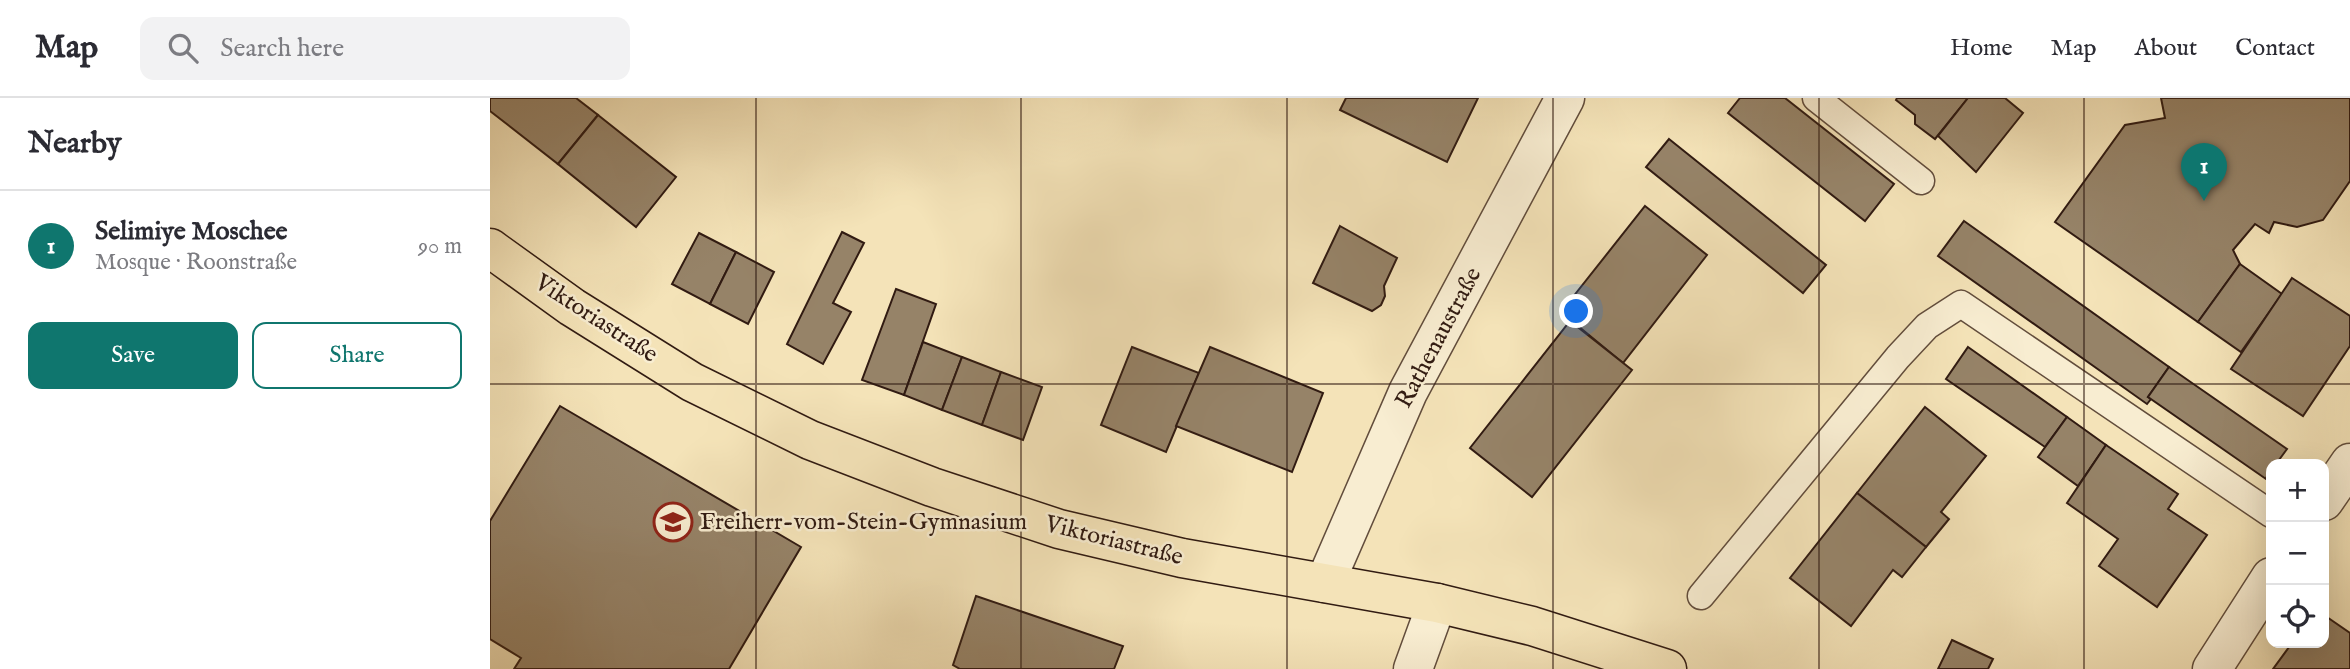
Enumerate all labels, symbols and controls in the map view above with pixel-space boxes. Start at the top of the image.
search box [140,17,630,80]
text: Map [35,27,98,69]
icon: search [164,29,202,67]
text: Search here [220,32,344,65]
text: Home [1950,33,2013,64]
text: Map [2051,33,2097,64]
text: About [2135,33,2197,64]
text: Contact [2235,33,2315,64]
text: Nearby [28,125,121,163]
pin: 1 [2181,143,2227,201]
text: Selimiye Moschee [95,215,288,248]
text: 1 [47,232,55,261]
text: 90 m [418,232,462,261]
text: Mosque · Roonstraße [95,248,297,277]
street label: Rathenaustraße [1389,262,1489,414]
street label: Viktoriastraße [528,267,664,370]
your location [1559,294,1593,328]
button: Save [28,322,238,389]
button: Share [252,322,462,389]
map controls [2266,459,2329,648]
button: + [2266,459,2329,522]
school or university icon: Freiherr-vom-Stein-Gymnasium [652,501,694,543]
place label: Freiherr-vom-Stein-Gymnasium [700,507,1027,538]
street label: Viktoriastraße [1041,509,1186,573]
button: − [2266,522,2329,585]
button: locate [2266,585,2329,648]

